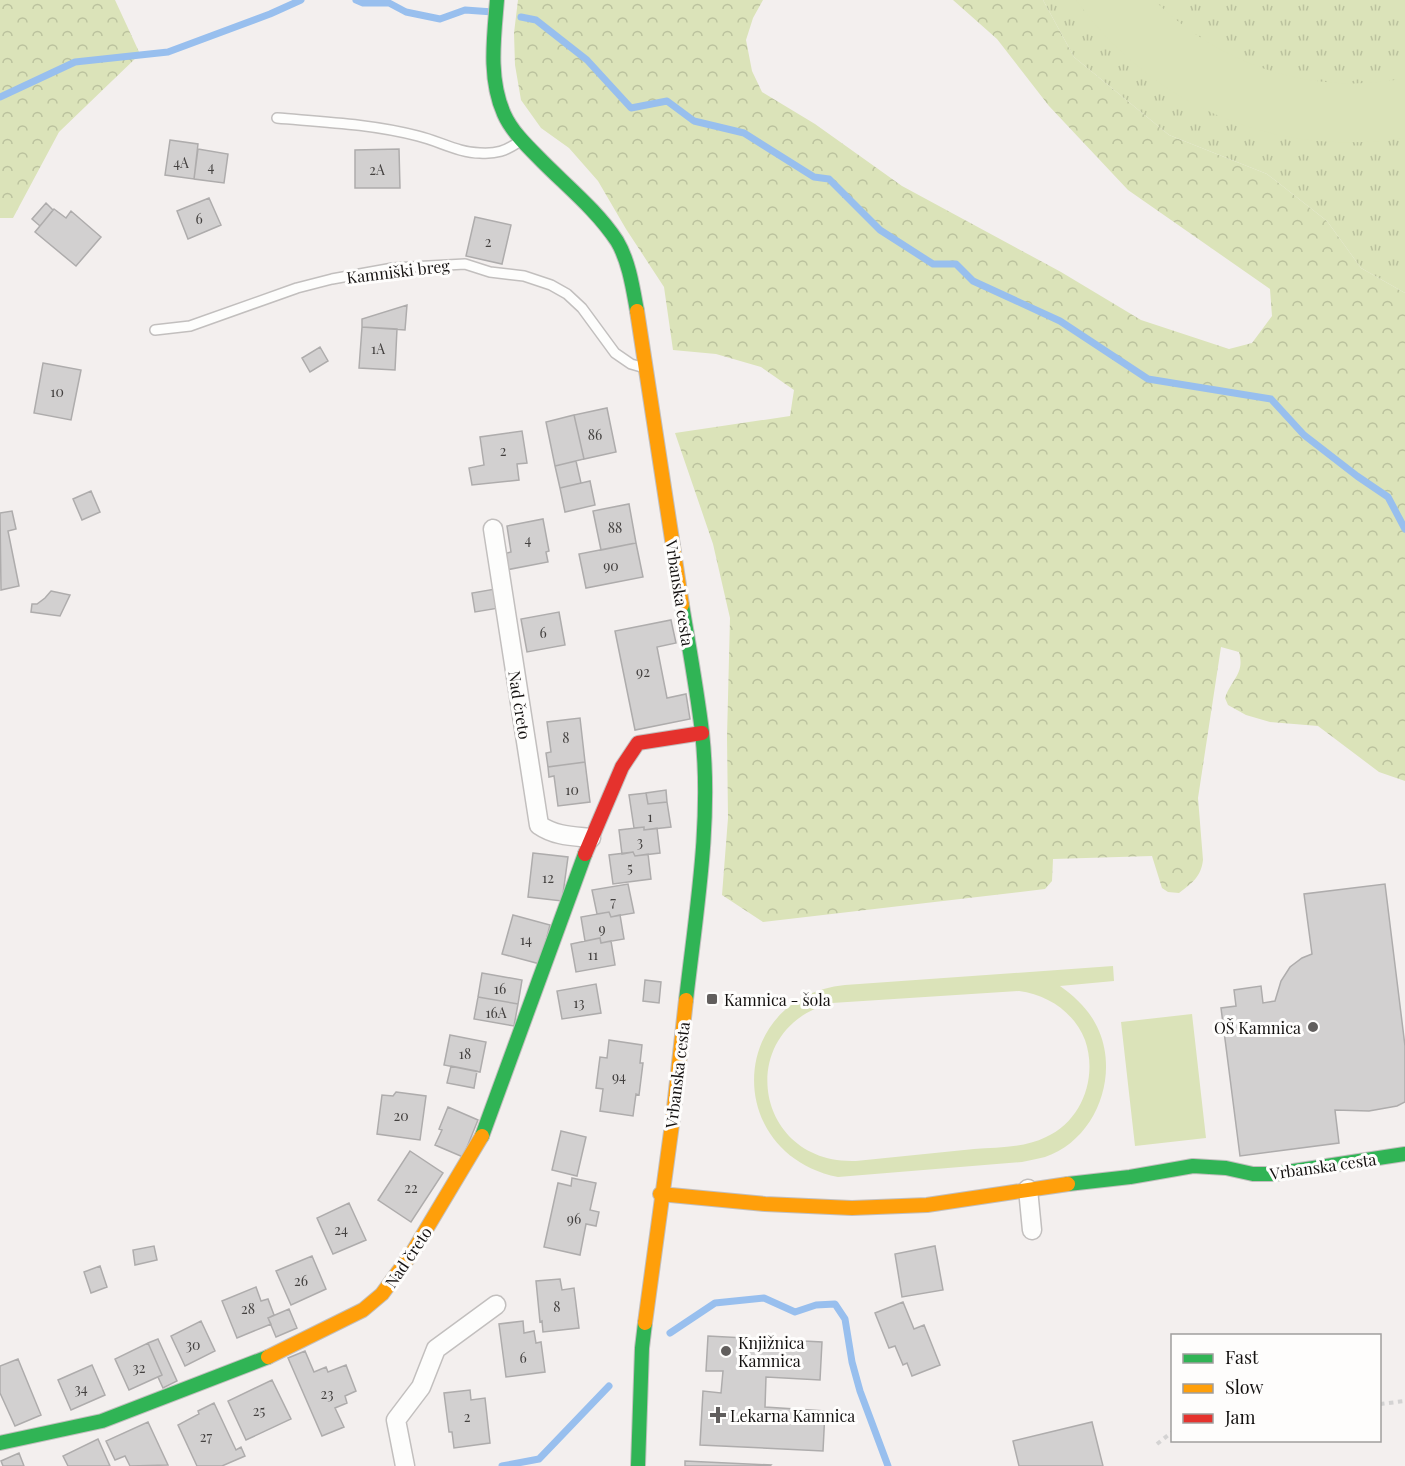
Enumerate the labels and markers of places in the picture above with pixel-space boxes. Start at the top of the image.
place label: Kamnica - šola [724,989,831,1010]
marker: Kamnica - šola [705,992,719,1006]
place label: OŠ Kamnica [1214,1017,1301,1038]
marker: OŠ Kamnica [1306,1020,1320,1034]
place label: Knjižnica Kamnica [738,1332,805,1371]
marker: Knjižnica Kamnica [719,1344,733,1358]
place label: Lekarna Kamnica [730,1405,855,1426]
marker: Lekarna Kamnica [711,1408,725,1422]

